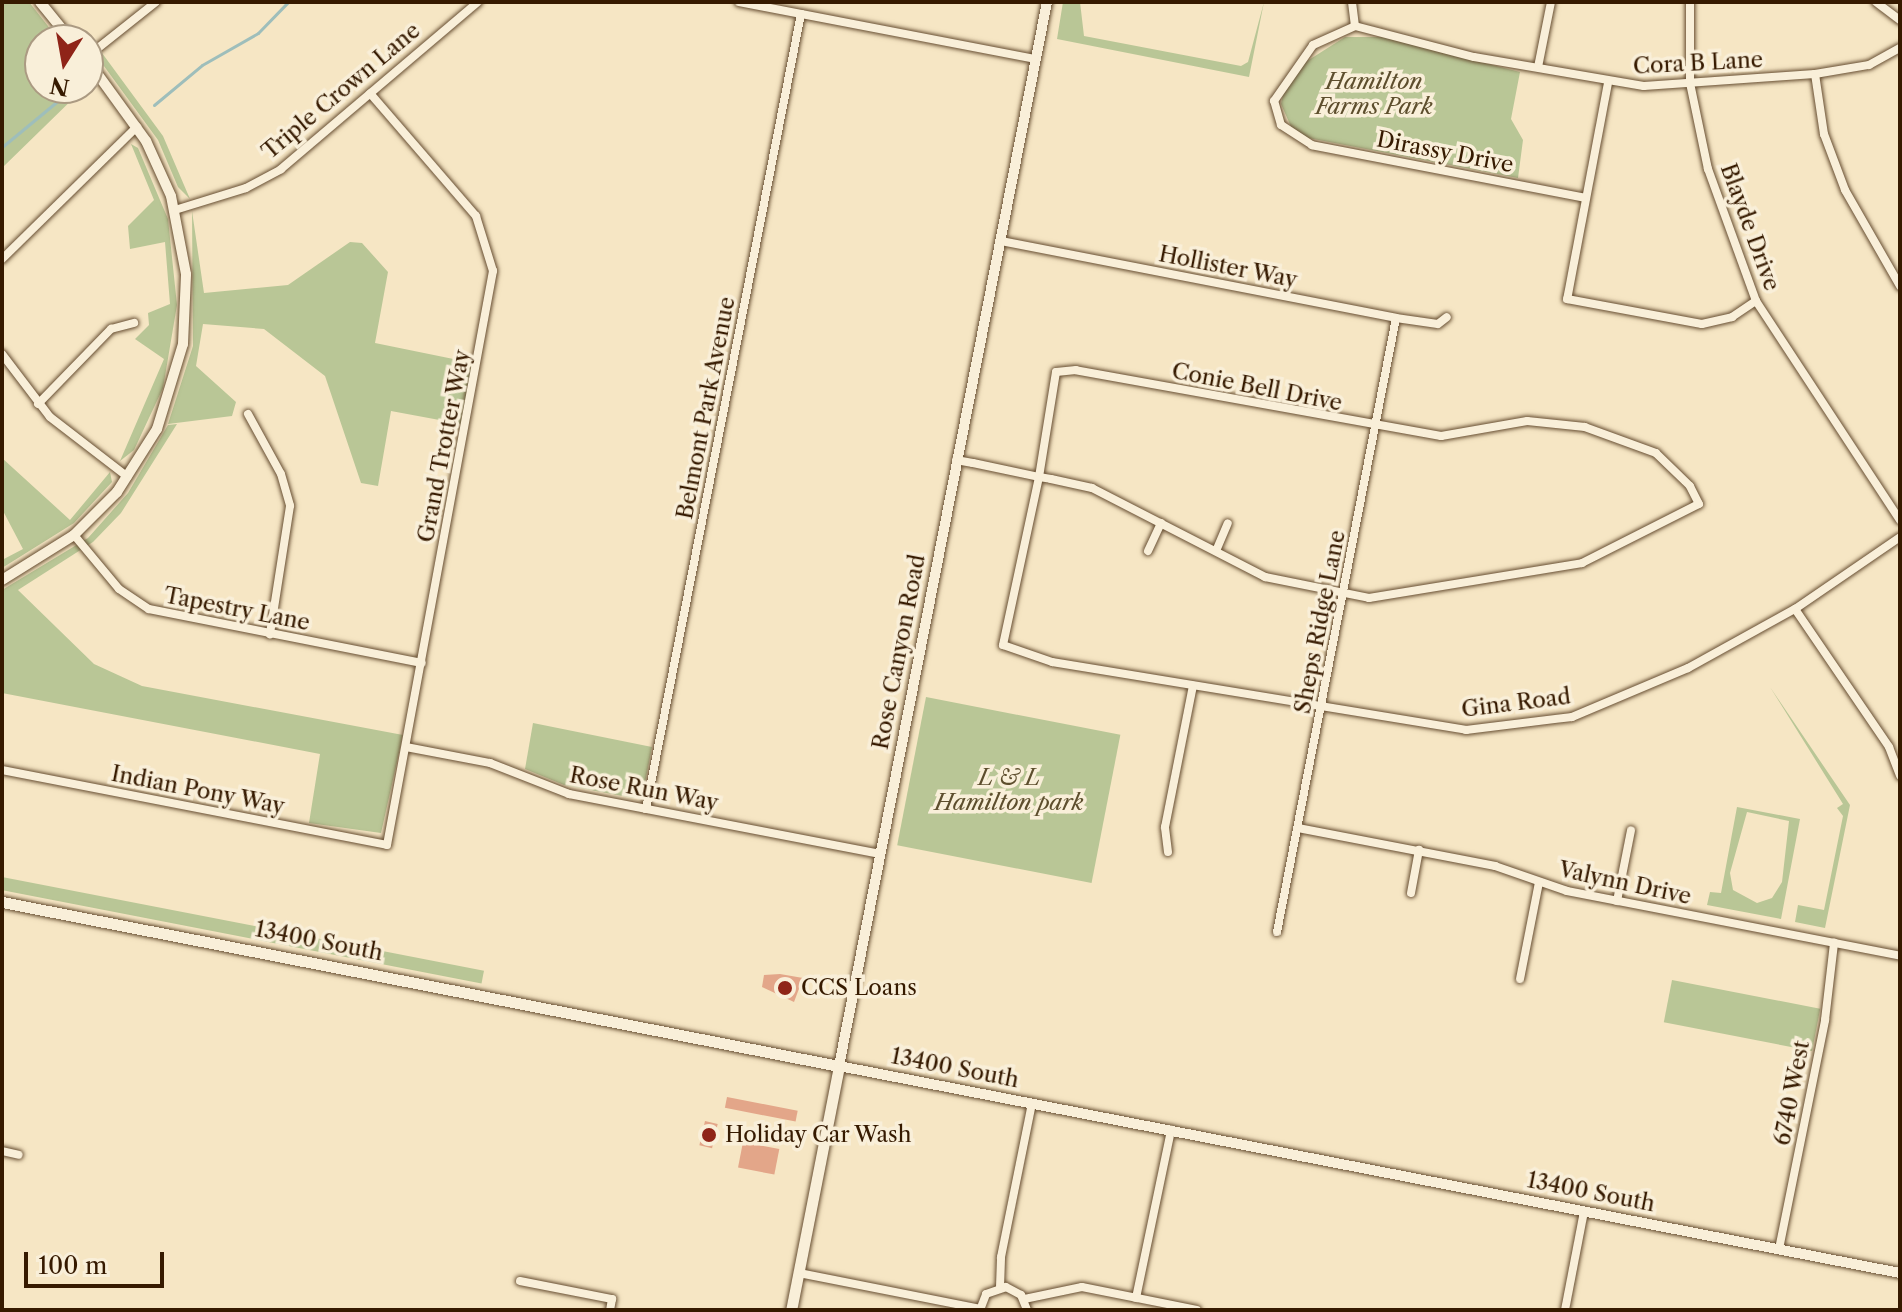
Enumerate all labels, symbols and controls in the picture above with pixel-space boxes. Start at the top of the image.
street label: Triple Crown Lane [257,17,425,165]
north arrow [24,24,104,104]
street label: Cora B Lane [1632,46,1764,80]
park label: Hamilton Farms Park [1315,68,1433,120]
text: N [48,71,72,101]
street label: Dirassy Drive [1374,126,1516,178]
street label: Blayde Drive [1715,160,1785,294]
street label: Hollister Way [1156,241,1300,293]
street label: Belmont Park Avenue [671,294,741,522]
street label: Grand Trotter Way [412,347,476,545]
street label: Conie Bell Drive [1170,358,1344,416]
street label: Sheps Ridge Lane [1289,528,1351,716]
street label: Rose Canyon Road [867,552,931,752]
street label: Tapestry Lane [162,582,312,636]
street label: Gina Road [1460,683,1572,723]
street label: Indian Pony Way [108,760,288,820]
street label: Rose Run Way [567,762,721,816]
park label: L & L Hamilton park [934,764,1084,816]
street label: Valynn Drive [1556,856,1694,910]
street label: 13400 South [253,916,385,966]
place label: CCS Loans [801,975,917,1001]
marker: CCS Loans [776,979,794,997]
street label: 6740 West [1769,1038,1815,1148]
street label: 13400 South [889,1043,1021,1093]
place label: Holiday Car Wash [725,1122,913,1148]
marker: Holiday Car Wash [700,1126,718,1144]
street label: 13400 South [1525,1167,1657,1217]
scale bar [28,1236,168,1286]
text: 100 m [38,1251,107,1280]

